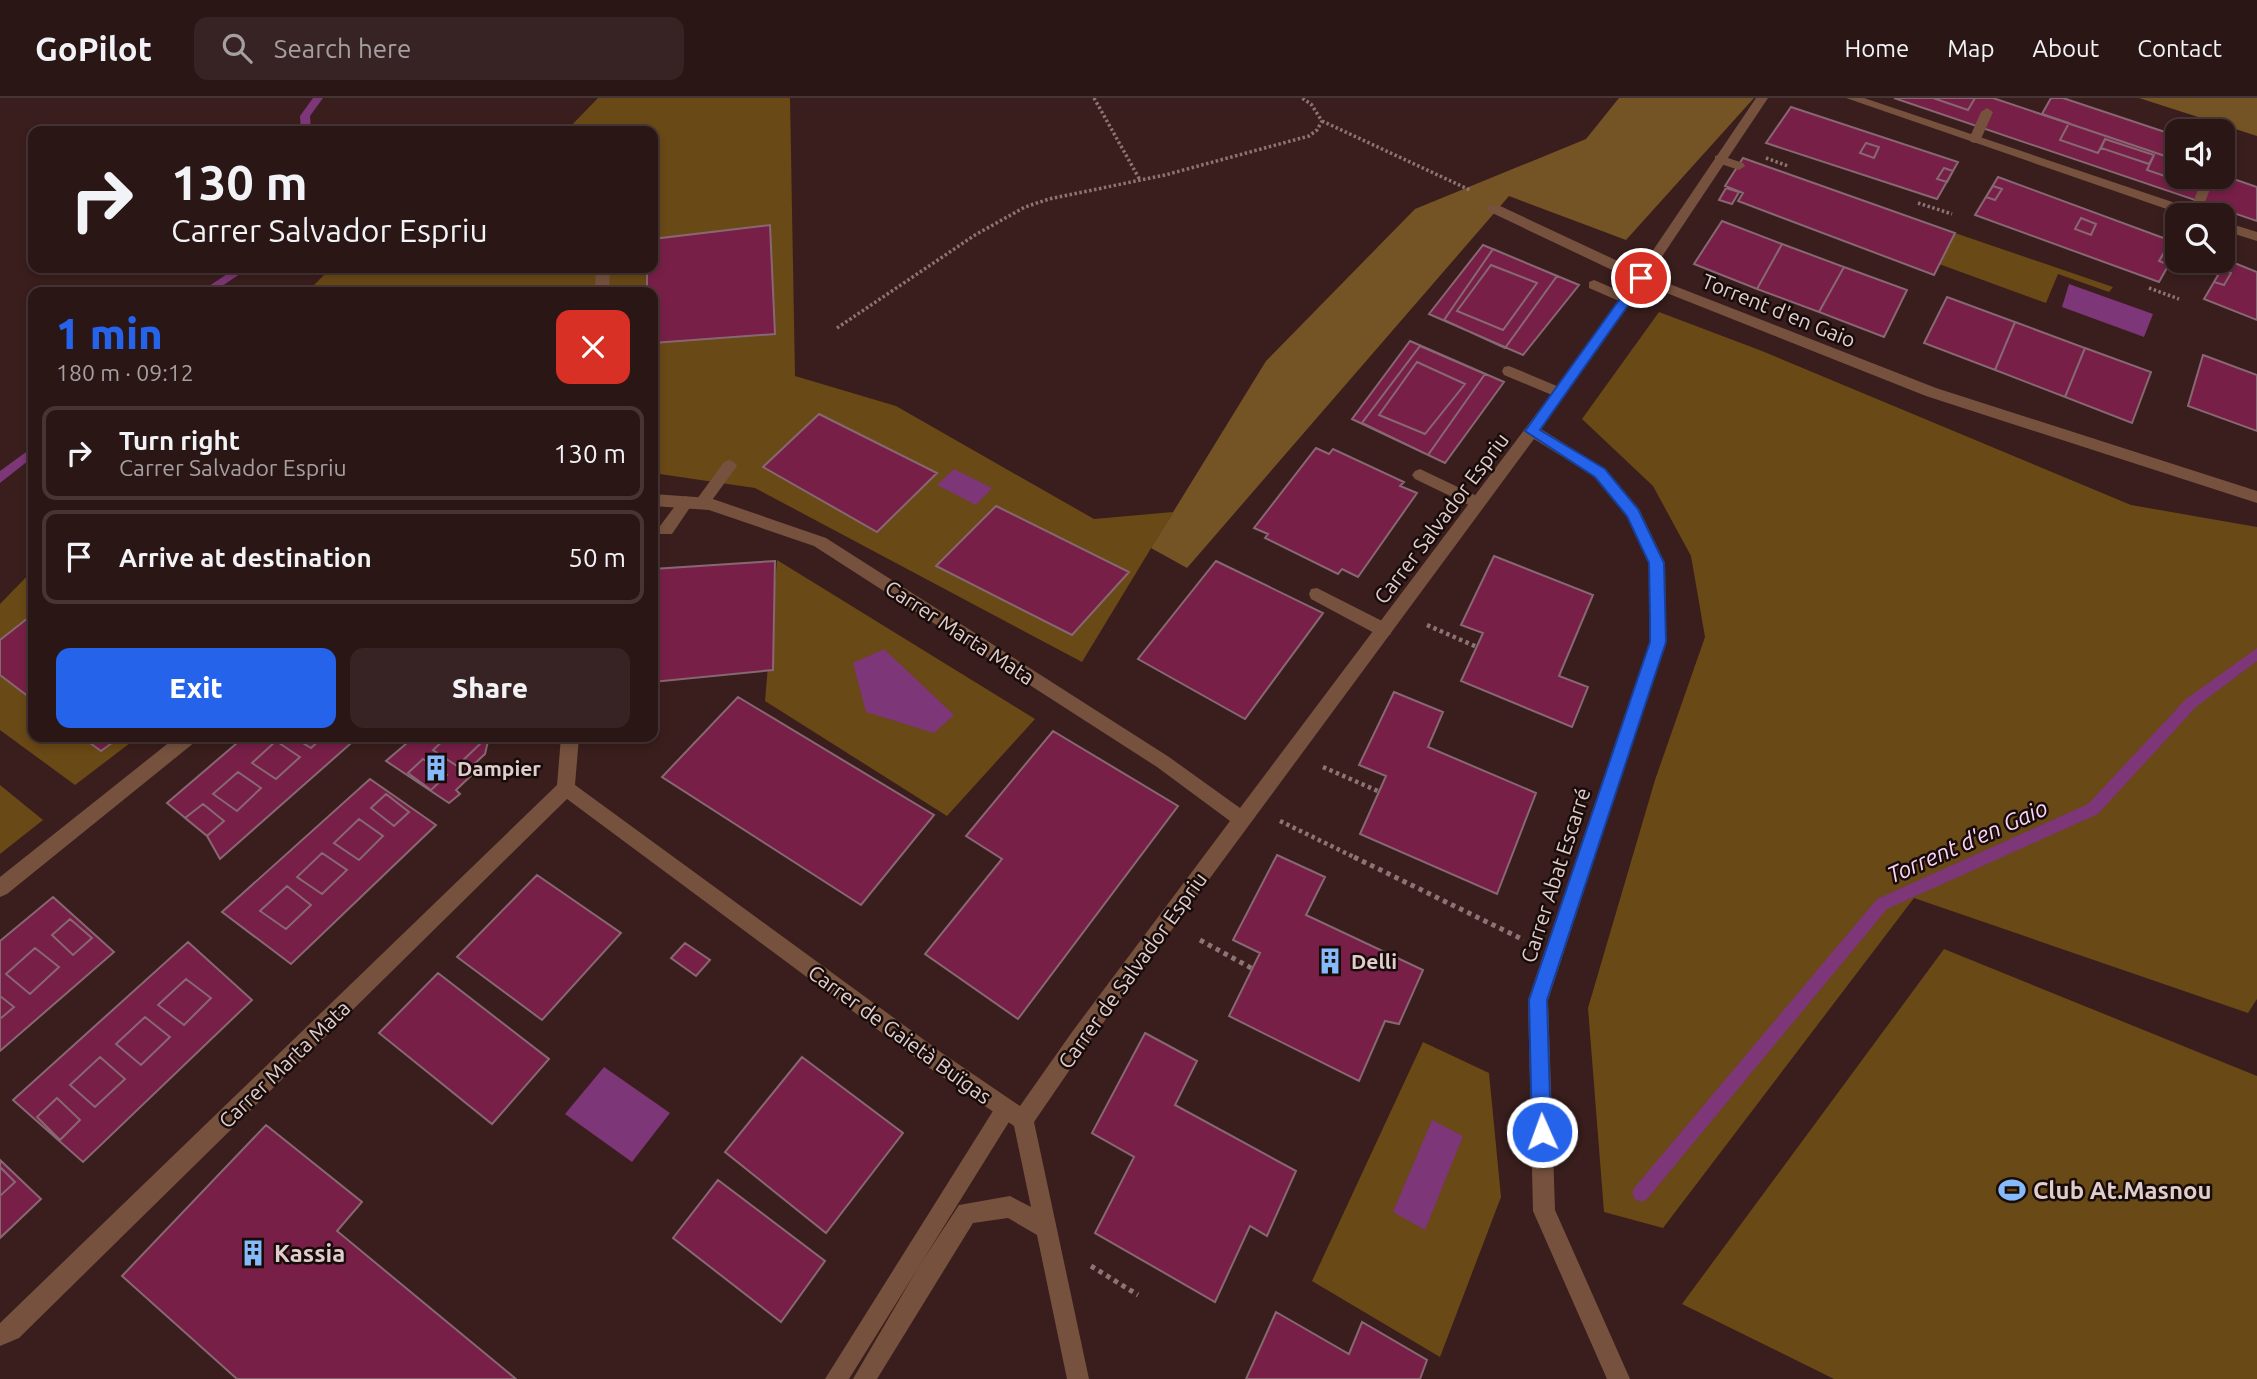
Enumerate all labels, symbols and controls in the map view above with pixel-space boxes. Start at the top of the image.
search box [194,17,684,80]
icon: search [218,29,256,67]
text: GoPilot [35,30,152,67]
text: Search here [274,34,411,63]
text: Home [1844,35,1909,62]
text: Map [1947,35,1994,62]
text: About [2032,35,2099,62]
text: Contact [2137,35,2222,62]
map controls [2165,119,2235,273]
button: sound [2165,119,2235,189]
icon: right [56,154,147,245]
text: 130 m [171,154,308,209]
button: search [2165,203,2235,273]
text: Carrer Salvador Espriu [171,212,488,248]
pin [1611,248,1671,308]
icon: arrive [1622,259,1660,297]
street label: Torrent d'en Gaio [1699,268,1859,352]
text: 1 min [56,310,163,357]
button: close [556,310,630,384]
text: 180 m · 09:12 [56,360,194,385]
text: Turn right [119,426,240,455]
street label: Carrer Salvador Espriu [1369,428,1513,608]
icon: right [60,434,98,472]
text: 130 m [554,439,626,468]
text: Carrer Salvador Espriu [119,455,347,480]
icon: arrive [60,538,98,576]
text: Arrive at destination [119,543,372,572]
text: 50 m [568,543,626,572]
street label: Carrer Marta Mata [881,575,1039,689]
button: Exit [56,648,336,728]
button: Share [350,648,630,728]
building icon: Dampier [421,753,451,783]
place label: Dampier [457,756,541,780]
street label: Carrer Abat Escarré [1515,784,1595,966]
water label: Torrent d'en Gaio [1883,795,2051,887]
street label: Carrer de Salvador Espriu [1053,867,1211,1073]
building icon: Delli [1315,946,1345,976]
place label: Delli [1351,949,1397,973]
street label: Carrer de Gaietà Buïgas [804,960,996,1108]
street label: Carrer Marta Mata [214,995,354,1133]
position arrow [1505,1095,1579,1169]
sports icon: Club At.Masnou [1997,1175,2027,1205]
place label: Club At.Masnou [2033,1177,2211,1204]
building icon: Kassia [238,1238,268,1268]
place label: Kassia [274,1240,345,1267]

